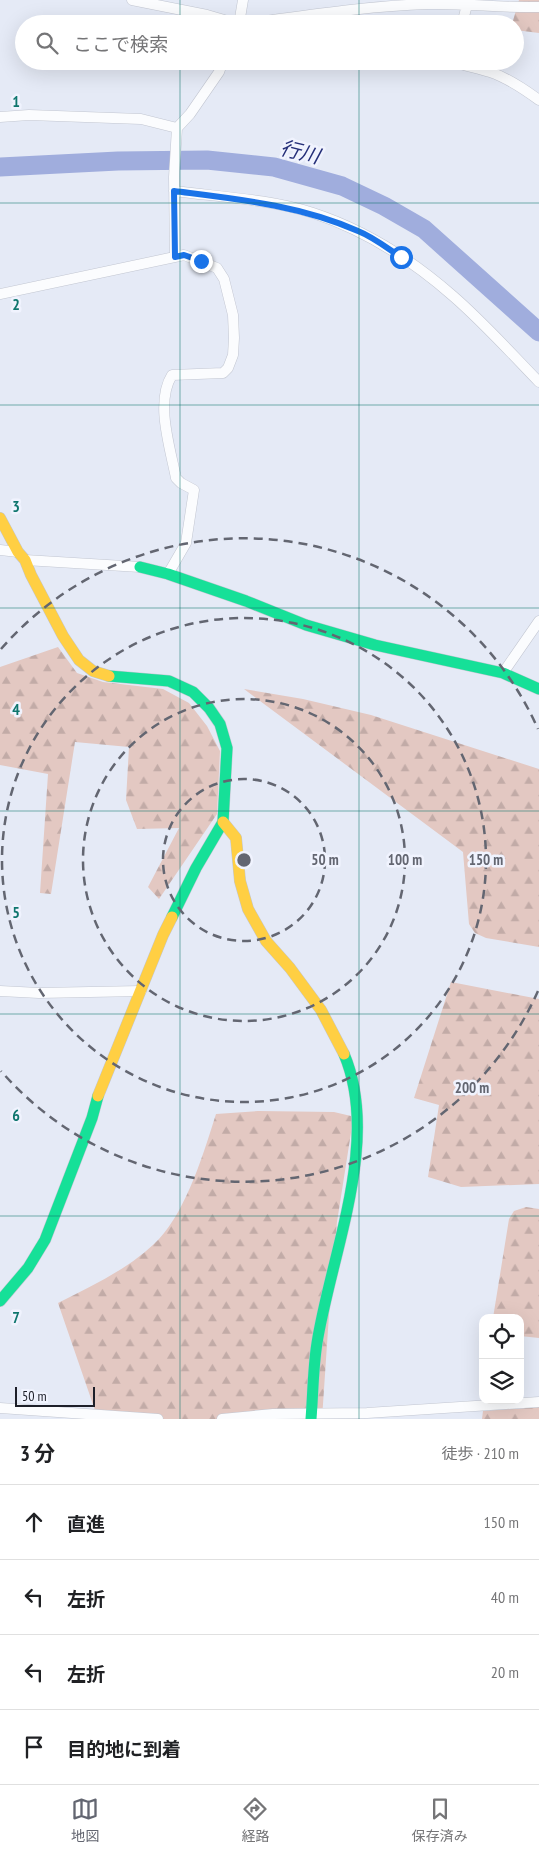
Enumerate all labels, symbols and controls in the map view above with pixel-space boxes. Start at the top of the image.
search box [15,15,524,70]
icon: search [33,29,61,57]
text: ここで検索 [73,32,168,56]
text: 1 [12,91,20,111]
water label: 行川 [277,135,324,170]
route start [390,246,413,269]
route end [190,250,213,273]
text: 2 [12,294,20,314]
text: 3 [12,496,20,516]
text: 4 [12,699,20,719]
text: 50 m [311,850,339,869]
text: 100 m [388,850,422,869]
text: 150 m [469,850,503,869]
centre of rings [235,851,253,869]
text: 5 [12,902,20,922]
text: 200 m [455,1078,489,1097]
text: 6 [12,1105,20,1125]
text: 7 [12,1307,20,1327]
map controls [479,1314,524,1404]
button: locate [479,1314,524,1359]
button: layers [479,1359,524,1404]
scale bar [15,1384,95,1407]
text: 50 m [22,1387,47,1405]
text: 3 分 [20,1440,55,1467]
text: 徒歩 · 210 m [441,1443,519,1463]
icon: ahead [20,1508,48,1536]
text: 直進 [67,1512,105,1536]
text: 150 m [484,1512,519,1532]
icon: left [20,1583,48,1611]
text: 左折 [67,1587,105,1611]
text: 40 m [491,1587,519,1607]
icon: left [20,1658,48,1686]
text: 左折 [67,1662,105,1686]
text: 20 m [491,1662,519,1682]
icon: arrive [20,1733,48,1761]
text: 目的地に到着 [67,1737,181,1761]
tab: 地図 [71,1795,99,1845]
tab: 経路 [241,1795,269,1845]
tab: 保存済み [412,1795,468,1845]

